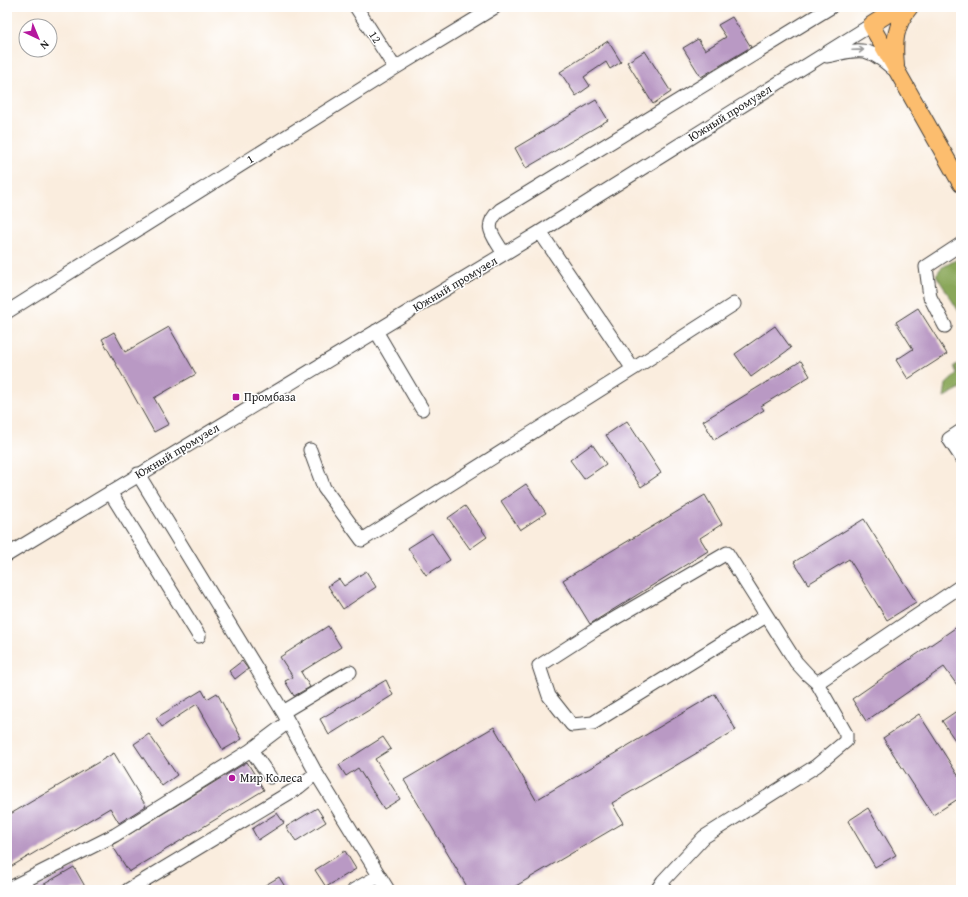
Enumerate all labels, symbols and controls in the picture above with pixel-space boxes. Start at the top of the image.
north arrow [18,18,58,58]
street label: 12 [365,27,386,46]
text: N [36,37,53,54]
one-way arrow [851,47,864,54]
street label: Южный промузел [685,80,775,145]
street label: 1 [243,150,257,167]
street label: Южный промузел [409,251,500,315]
place label: Промбаза [244,388,296,405]
marker: Промбаза [231,392,241,402]
street label: Южный промузел [131,418,222,482]
place label: Мир Колеса [240,769,303,786]
marker: Мир Колеса [227,773,237,783]

